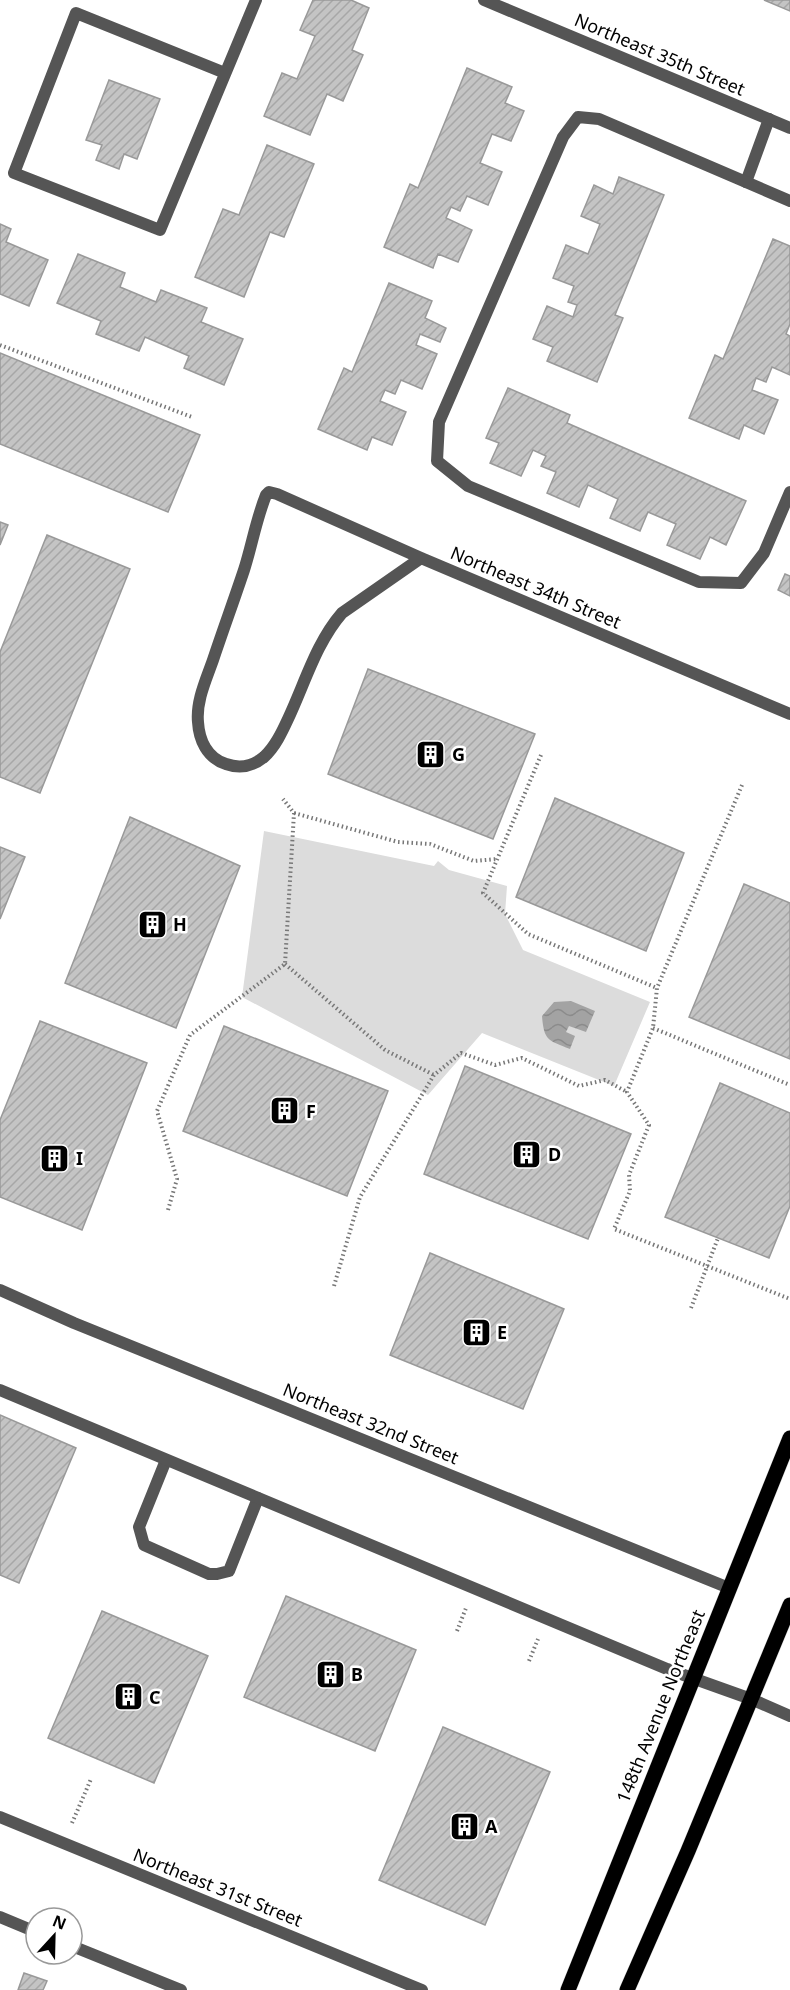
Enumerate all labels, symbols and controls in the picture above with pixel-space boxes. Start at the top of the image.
street label: Northeast 35th Street [571,7,749,101]
street label: Northeast 34th Street [447,540,625,634]
building icon: G [415,738,447,770]
place label: G [452,742,465,766]
building icon: H [136,908,168,940]
place label: H [173,912,187,936]
building icon: F [269,1095,301,1127]
place label: F [306,1099,316,1123]
building icon: D [511,1138,543,1170]
building icon: I [39,1142,71,1174]
place label: D [548,1142,561,1166]
place label: I [76,1146,83,1170]
building icon: E [460,1316,492,1348]
place label: E [497,1320,507,1344]
street label: Northeast 32nd Street [280,1377,463,1469]
street label: 148th Avenue Northeast [610,1606,710,1806]
building icon: B [314,1658,346,1690]
place label: B [351,1662,363,1686]
building icon: C [112,1681,144,1713]
place label: C [149,1685,161,1709]
building icon: A [448,1810,480,1842]
place label: A [485,1814,498,1838]
street label: Northeast 31st Street [130,1842,307,1932]
north arrow [24,1906,84,1966]
text: N [49,1909,70,1935]

